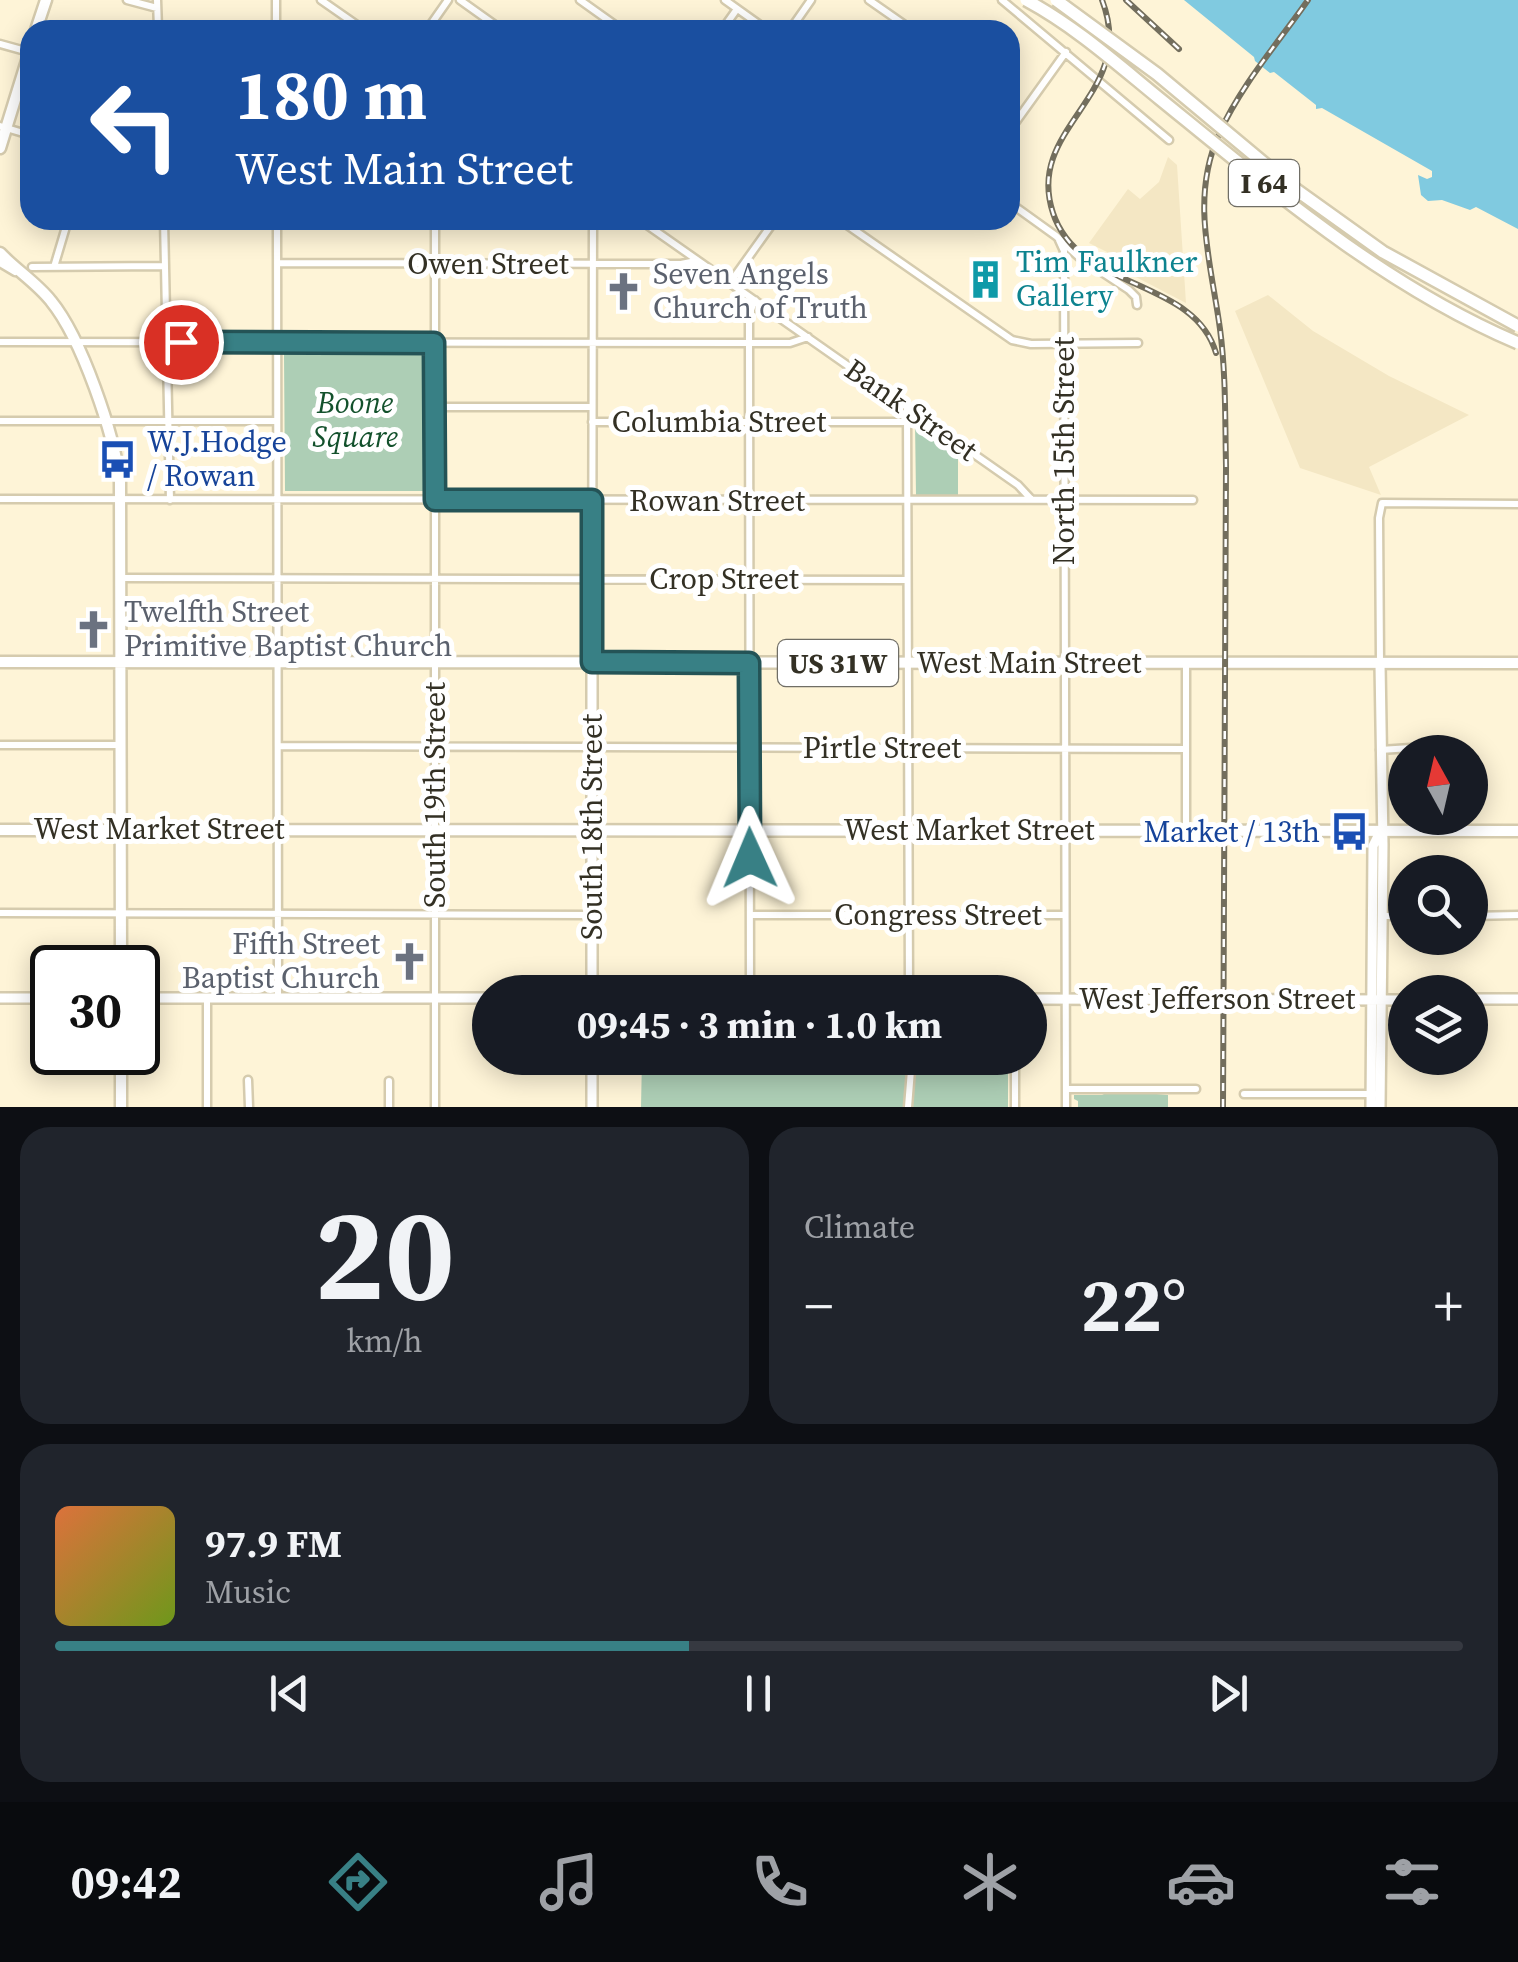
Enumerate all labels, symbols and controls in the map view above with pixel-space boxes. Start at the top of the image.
text: 180 m [235,46,427,142]
icon: left [70,60,200,190]
text: West Main Street [235,137,573,199]
road number: I 64 [1229,160,1299,206]
place label: Tim Faulkner Gallery [1016,241,1198,316]
street label: Owen Street [407,243,569,284]
place label: Seven Angels Church of Truth [653,253,868,328]
building icon: Tim Faulkner Gallery [965,258,1007,300]
church icon: Seven Angels Church of Truth [602,270,644,312]
pin [139,300,224,385]
icon: arrive [154,315,209,370]
street label: North 15th Street [1043,336,1084,565]
street label: Bank Street [837,349,986,470]
park label: Boone Square [312,382,398,457]
street label: Columbia Street [612,401,826,442]
place label: W.J.Hodge / Rowan [147,421,287,496]
bus stop icon: W.J.Hodge / Rowan [96,438,138,480]
street label: Rowan Street [629,480,805,521]
street label: Crop Street [649,558,799,599]
place label: Twelfth Street Primitive Baptist Church [124,591,452,666]
church icon: Twelfth Street Primitive Baptist Church [73,608,115,650]
road number: US 31W [778,640,898,686]
street label: West Main Street [916,642,1142,683]
street label: South 19th Street [414,682,455,908]
street label: South 18th Street [571,714,612,940]
street label: Pirtle Street [803,727,962,768]
north arrow [1388,735,1488,835]
map controls [1388,735,1488,1075]
position arrow [698,806,802,910]
street label: West Market Street [33,808,285,849]
street label: West Market Street [843,809,1095,850]
place label: Market / 13th [1144,811,1320,852]
bus stop icon: Market / 13th [1329,811,1371,853]
button: search [1388,855,1488,955]
street label: Congress Street [834,894,1042,935]
place label: Fifth Street Baptist Church [182,923,380,998]
church icon: Fifth Street Baptist Church [389,940,431,982]
speed limit sign: 30 [30,945,160,1075]
button: layers [1388,975,1488,1075]
street label: West Jefferson Street [1079,978,1356,1019]
text: 09:45 · 3 min · 1.0 km [577,999,942,1051]
text: 20 [314,1164,455,1343]
text: Climate [804,1205,915,1249]
text: 22° [1081,1253,1186,1356]
text: − [804,1268,833,1343]
text: + [1434,1268,1463,1343]
text: km/h [346,1319,423,1363]
text: 97.9 FM [205,1518,342,1570]
text: Music [205,1570,291,1614]
icon: previous [262,1666,317,1721]
icon: pause [731,1666,786,1721]
icon: next [1201,1666,1256,1721]
icon: directions [323,1847,393,1917]
icon: music [534,1847,604,1917]
icon: phone [745,1847,815,1917]
icon: climate [955,1847,1025,1917]
icon: car [1166,1847,1236,1917]
icon: filters [1377,1847,1447,1917]
text: 09:42 [70,1851,182,1913]

